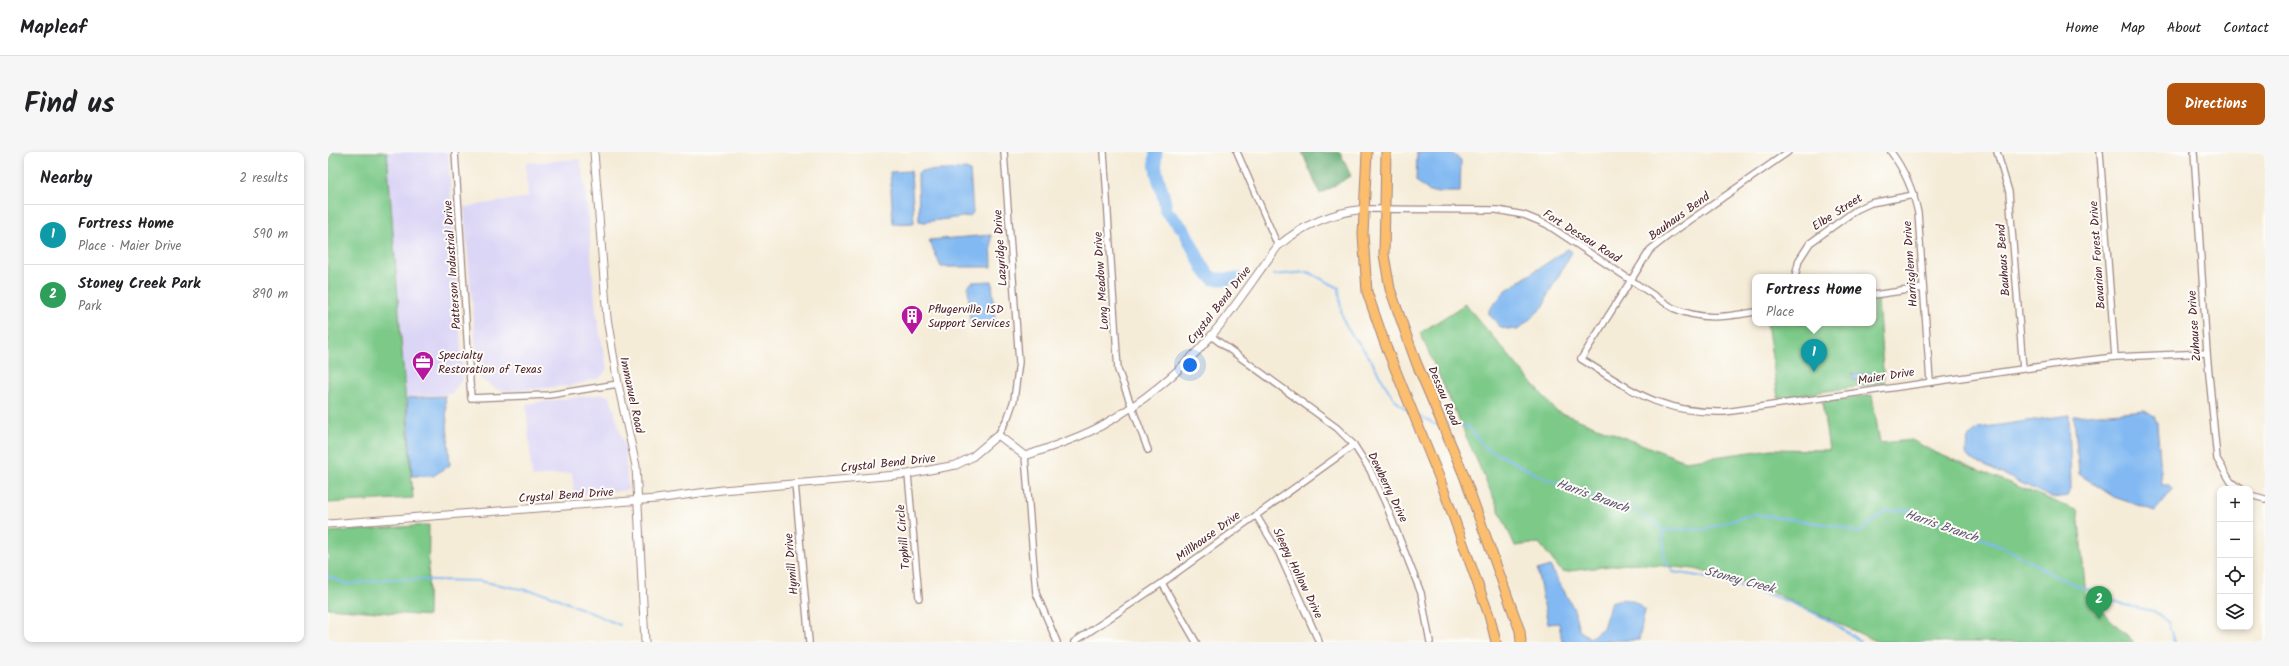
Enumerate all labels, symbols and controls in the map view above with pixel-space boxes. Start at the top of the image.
text: Mapleaf [20,13,87,43]
text: Home [2065,17,2099,39]
text: Map [2121,17,2145,39]
text: About [2167,17,2201,39]
text: Contact [2223,17,2269,39]
text: Find us [24,82,115,127]
button: Directions [2167,83,2265,125]
text: Nearby [40,165,92,192]
text: 2 results [240,168,288,189]
street label: Bauhaus Bend [1644,187,1715,245]
street label: Elbe Street [1808,189,1867,236]
street label: Patterson Industrial Drive [438,199,466,330]
street label: Bavarian Forest Drive [2084,200,2111,310]
street label: Fort Dessau Road [1539,205,1625,269]
street label: Lazyridge Drive [988,208,1013,287]
text: Fortress Home [78,212,174,236]
street label: Harrisglenn Drive [1898,220,1923,308]
street label: Bauhaus Bend [1991,222,2015,297]
text: 1 [51,224,55,245]
text: 590 m [253,224,288,245]
street label: Long Meadow Drive [1089,230,1114,331]
text: Place · Maier Drive [78,236,181,257]
street label: Crystal Bend Drive [1183,261,1257,349]
text: Stoney Creek Park [78,272,200,296]
popup [1752,274,1876,326]
text: Fortress Home [1766,278,1862,302]
text: 2 [49,284,57,305]
text: 890 m [252,284,288,305]
street label: Zuhause Drive [2182,289,2206,362]
text: Park [78,296,102,317]
place label: Pflugerville ISD Support Services [928,300,1010,333]
text: Place [1766,302,1794,323]
building icon: Pflugerville ISD Support Services [899,303,925,336]
pin: 1 [1801,339,1827,372]
place label: Specialty Restoration of Texas [438,346,542,379]
office icon: Specialty Restoration of Texas [410,349,436,382]
street label: Immanuel Road [614,355,649,436]
your location [1180,355,1200,375]
street label: Dessau Road [1422,363,1465,430]
street label: Maier Drive [1856,363,1916,390]
street label: Crystal Bend Drive [840,449,937,478]
street label: Dewberry Drive [1362,449,1413,526]
water label: Harris Branch [1553,474,1633,520]
street label: Crystal Bend Drive [518,483,615,508]
map controls [2217,486,2253,630]
button: + [2217,486,2253,522]
street label: Tophill Circle [891,503,916,570]
water label: Harris Branch [1902,504,1982,549]
street label: Millhouse Drive [1172,506,1245,566]
button: − [2217,522,2253,558]
street label: Sleepy Hollow Drive [1267,525,1328,622]
street label: Hymill Drive [779,532,804,596]
button: locate [2217,558,2253,594]
water label: Stoney Creek [1702,561,1779,600]
pin: 2 [2086,586,2112,619]
button: layers [2217,594,2253,630]

